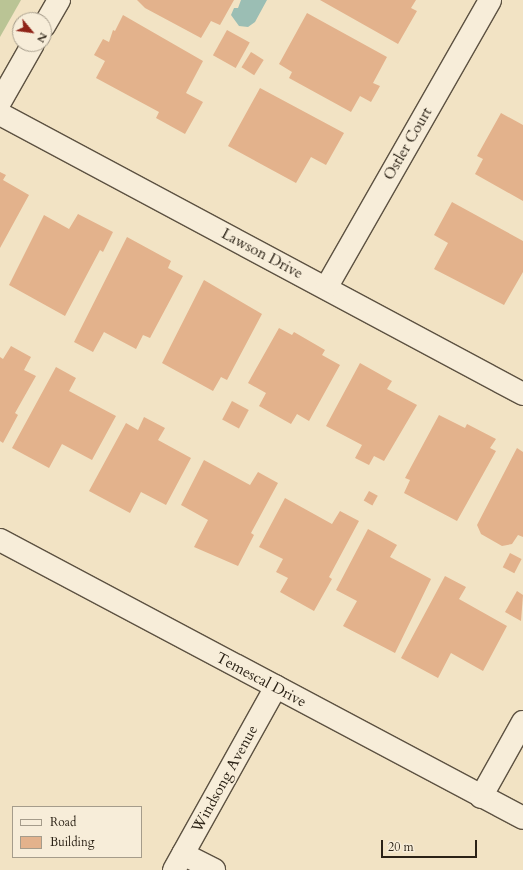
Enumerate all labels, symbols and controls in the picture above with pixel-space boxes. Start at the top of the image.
north arrow [12,12,52,52]
text: N [33,30,51,45]
street label: Ostler Court [380,104,436,184]
street label: Lawson Drive [218,225,306,283]
street label: Temescal Drive [213,649,309,711]
street label: Windsong Avenue [188,722,262,836]
legend [12,806,142,858]
text: Road [50,814,76,830]
scale bar [383,832,479,858]
text: Building [50,834,94,850]
text: 20 m [388,839,414,855]

